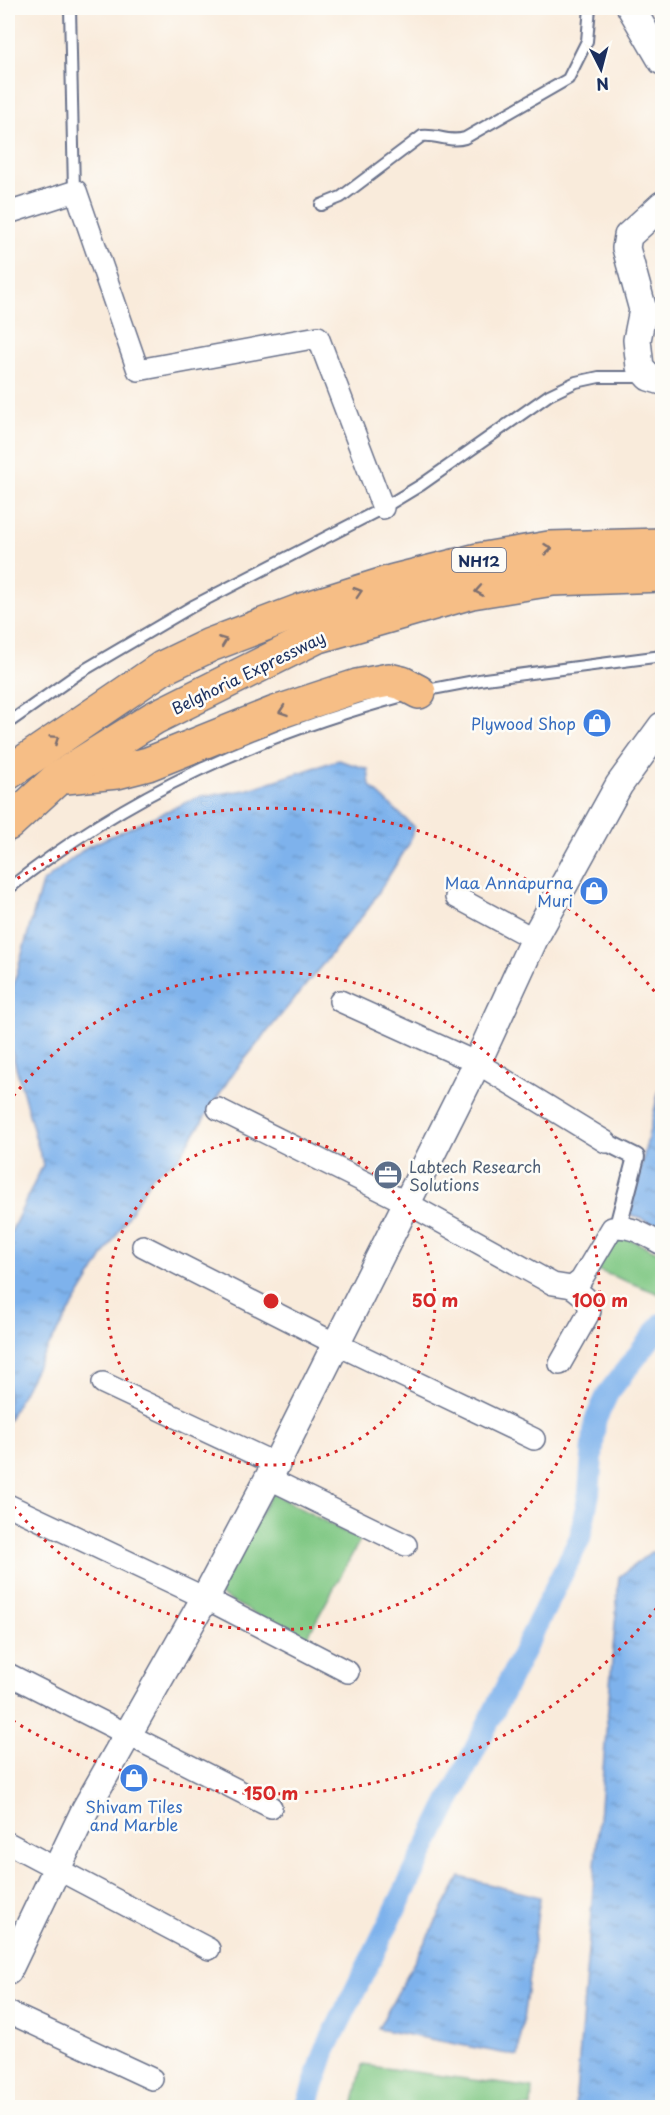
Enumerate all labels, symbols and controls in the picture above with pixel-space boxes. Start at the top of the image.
north arrow [571,39,631,99]
text: N [595,72,610,98]
one-way arrow [543,543,552,556]
road number: NH12 [452,548,506,572]
one-way arrow [474,585,484,597]
one-way arrow [352,587,363,600]
street label: Belghoria Expressway [167,624,329,720]
one-way arrow [217,635,227,648]
one-way arrow [278,703,289,716]
shop icon: Plywood Shop [581,707,613,739]
place label: Plywood Shop [471,711,576,735]
one-way arrow [48,735,59,746]
place label: Maa Annapurna Muri [445,870,573,912]
shop icon: Maa Annapurna Muri [578,875,610,907]
place label: Labtech Research Solutions [409,1154,541,1196]
office icon: Labtech Research Solutions [372,1159,404,1191]
text: 50 m [412,1286,458,1313]
text: 100 m [572,1286,628,1313]
centre of rings [261,1291,281,1311]
shop icon: Shivam Tiles and Marble [118,1762,150,1794]
text: 150 m [244,1779,298,1806]
place label: Shivam Tiles and Marble [85,1794,183,1836]

